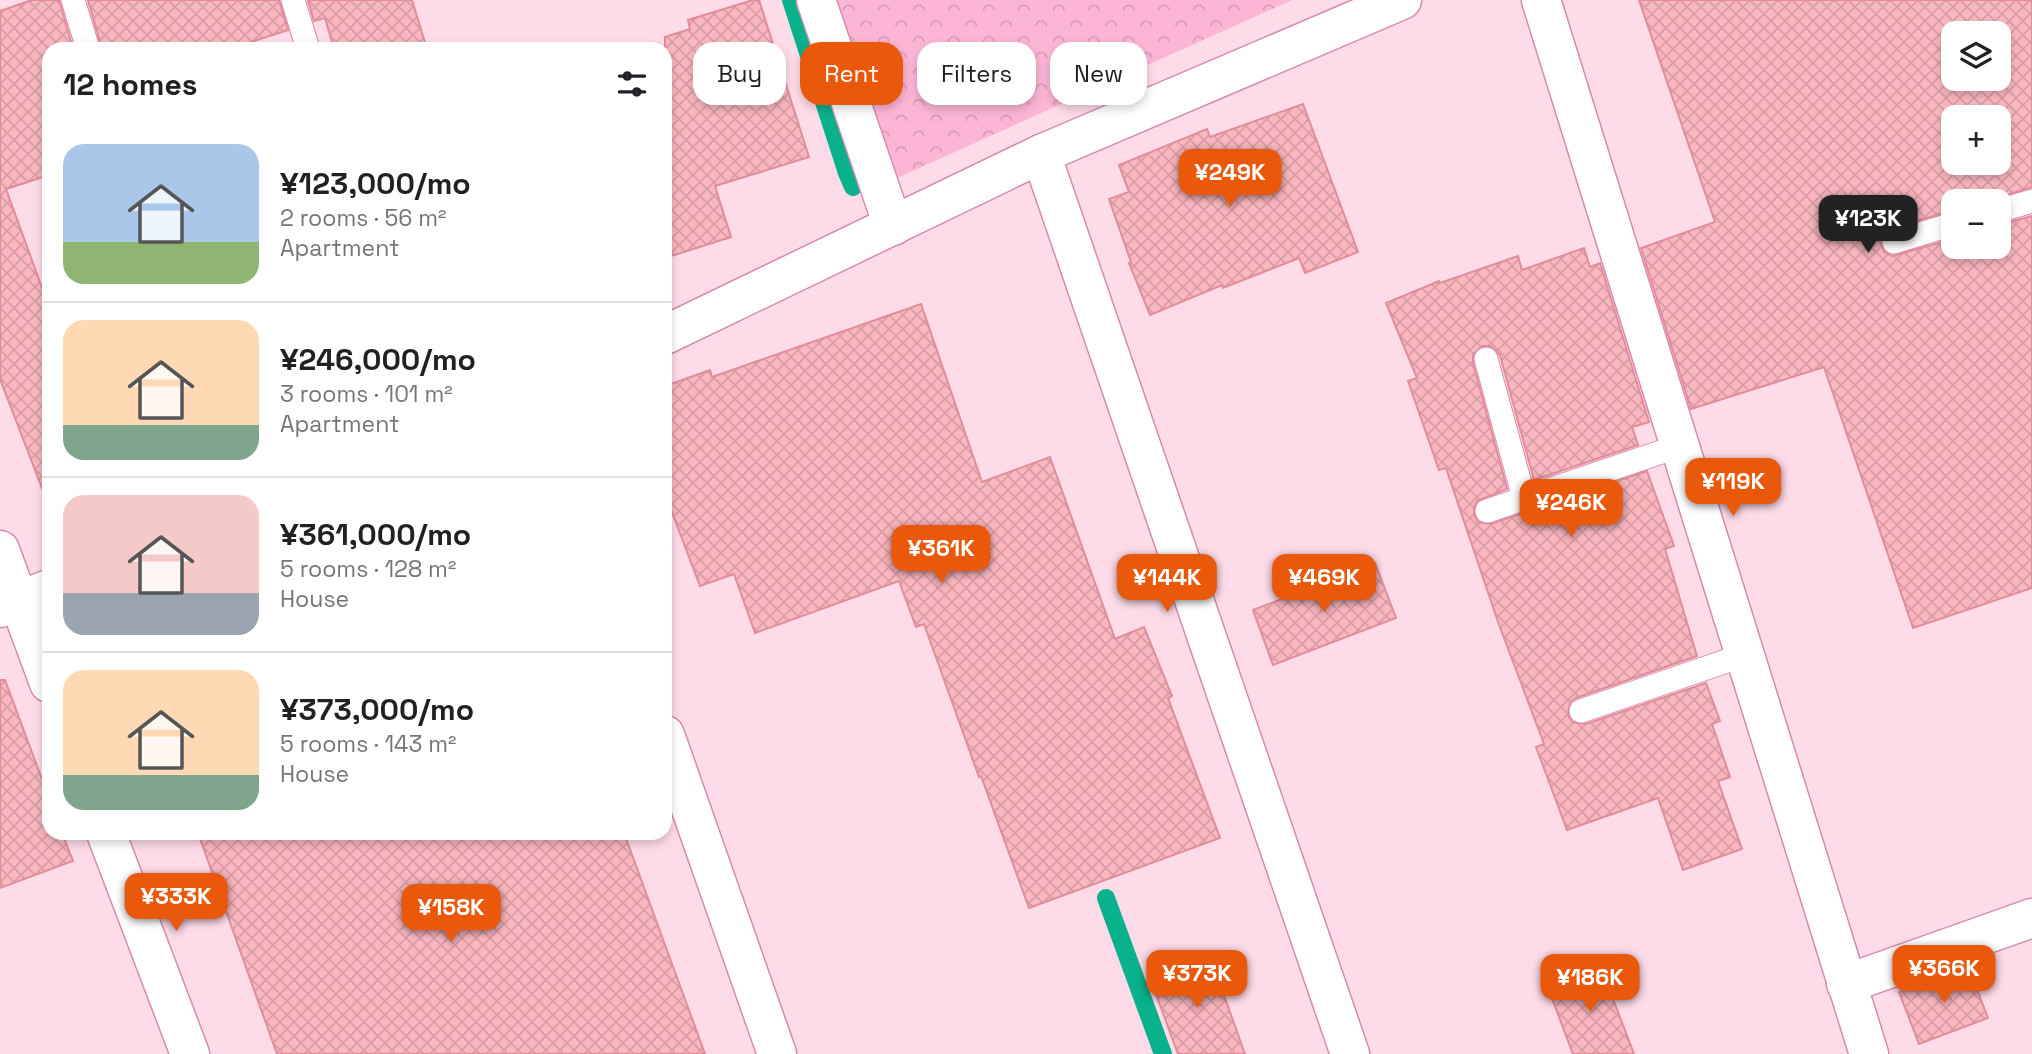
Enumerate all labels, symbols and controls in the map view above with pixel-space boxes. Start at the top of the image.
map controls [1941,21,2011,259]
button: layers [1941,21,2011,91]
chip: Buy [693,42,786,105]
chip: Rent [800,42,903,105]
chip: Filters [917,42,1036,105]
chip: New [1050,42,1147,105]
text: 12 homes [63,65,198,104]
icon: filters [613,65,651,103]
button: + [1941,105,2011,175]
pin: ¥249K [1181,150,1279,209]
text: ¥249K [1195,157,1265,187]
text: ¥123,000/mo [280,164,471,203]
icon: home [119,172,203,256]
button: − [1941,189,2011,259]
pin: ¥123K [1819,196,1917,255]
text: 2 rooms · 56 m² [280,203,446,233]
text: ¥123K [1835,203,1901,233]
text: Apartment [280,233,400,263]
text: ¥246,000/mo [280,340,476,379]
icon: home [119,348,203,432]
text: 3 rooms · 101 m² [280,379,453,409]
text: Apartment [280,409,400,439]
pin: ¥119K [1684,458,1782,518]
text: ¥119K [1701,466,1765,496]
pin: ¥246K [1522,480,1620,539]
text: ¥246K [1536,487,1606,517]
text: ¥361,000/mo [280,515,471,554]
icon: home [119,523,203,607]
pin: ¥361K [892,526,990,585]
text: ¥361K [907,533,975,563]
text: 5 rooms · 128 m² [280,554,456,584]
pin: ¥144K [1118,554,1216,614]
pin: ¥469K [1275,554,1373,614]
text: ¥144K [1133,562,1201,592]
text: ¥469K [1288,562,1360,592]
text: House [280,584,349,614]
text: ¥373,000/mo [280,690,474,729]
icon: home [119,698,203,782]
text: 5 rooms · 143 m² [280,729,456,759]
text: House [280,759,349,789]
pin: ¥333K [127,874,225,933]
text: ¥333K [141,881,211,911]
pin: ¥158K [402,884,500,944]
text: ¥158K [418,892,484,922]
pin: ¥366K [1895,946,1993,1005]
pin: ¥373K [1148,950,1246,1010]
text: ¥366K [1908,953,1980,983]
pin: ¥186K [1541,954,1639,1014]
text: ¥373K [1162,958,1232,988]
text: ¥186K [1556,962,1624,992]

